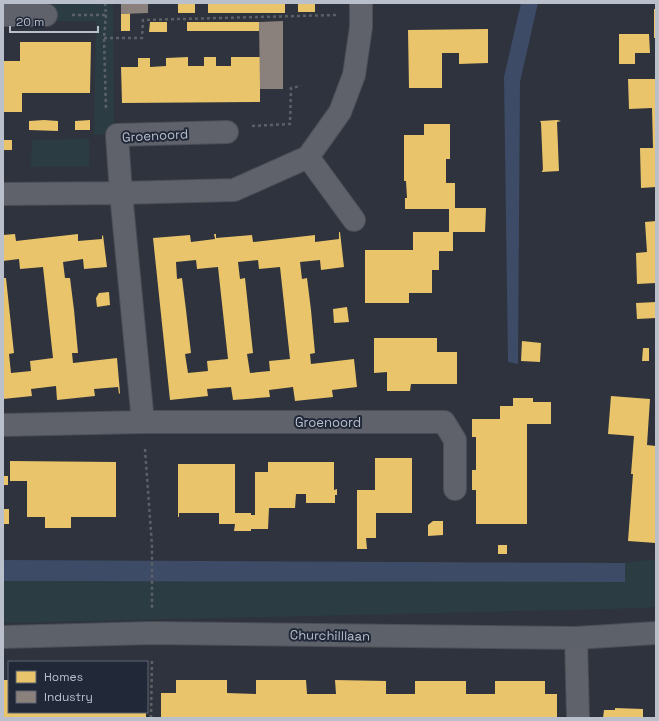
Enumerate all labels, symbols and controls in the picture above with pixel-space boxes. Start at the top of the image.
scale bar [10,8,98,34]
text: 20 m [16,14,44,30]
street label: Groenoord [122,125,188,146]
street label: Groenoord [295,414,361,431]
street label: Churchilllaan [290,626,370,645]
legend [8,661,148,713]
text: Homes [44,669,83,685]
text: Industry [44,689,93,705]

